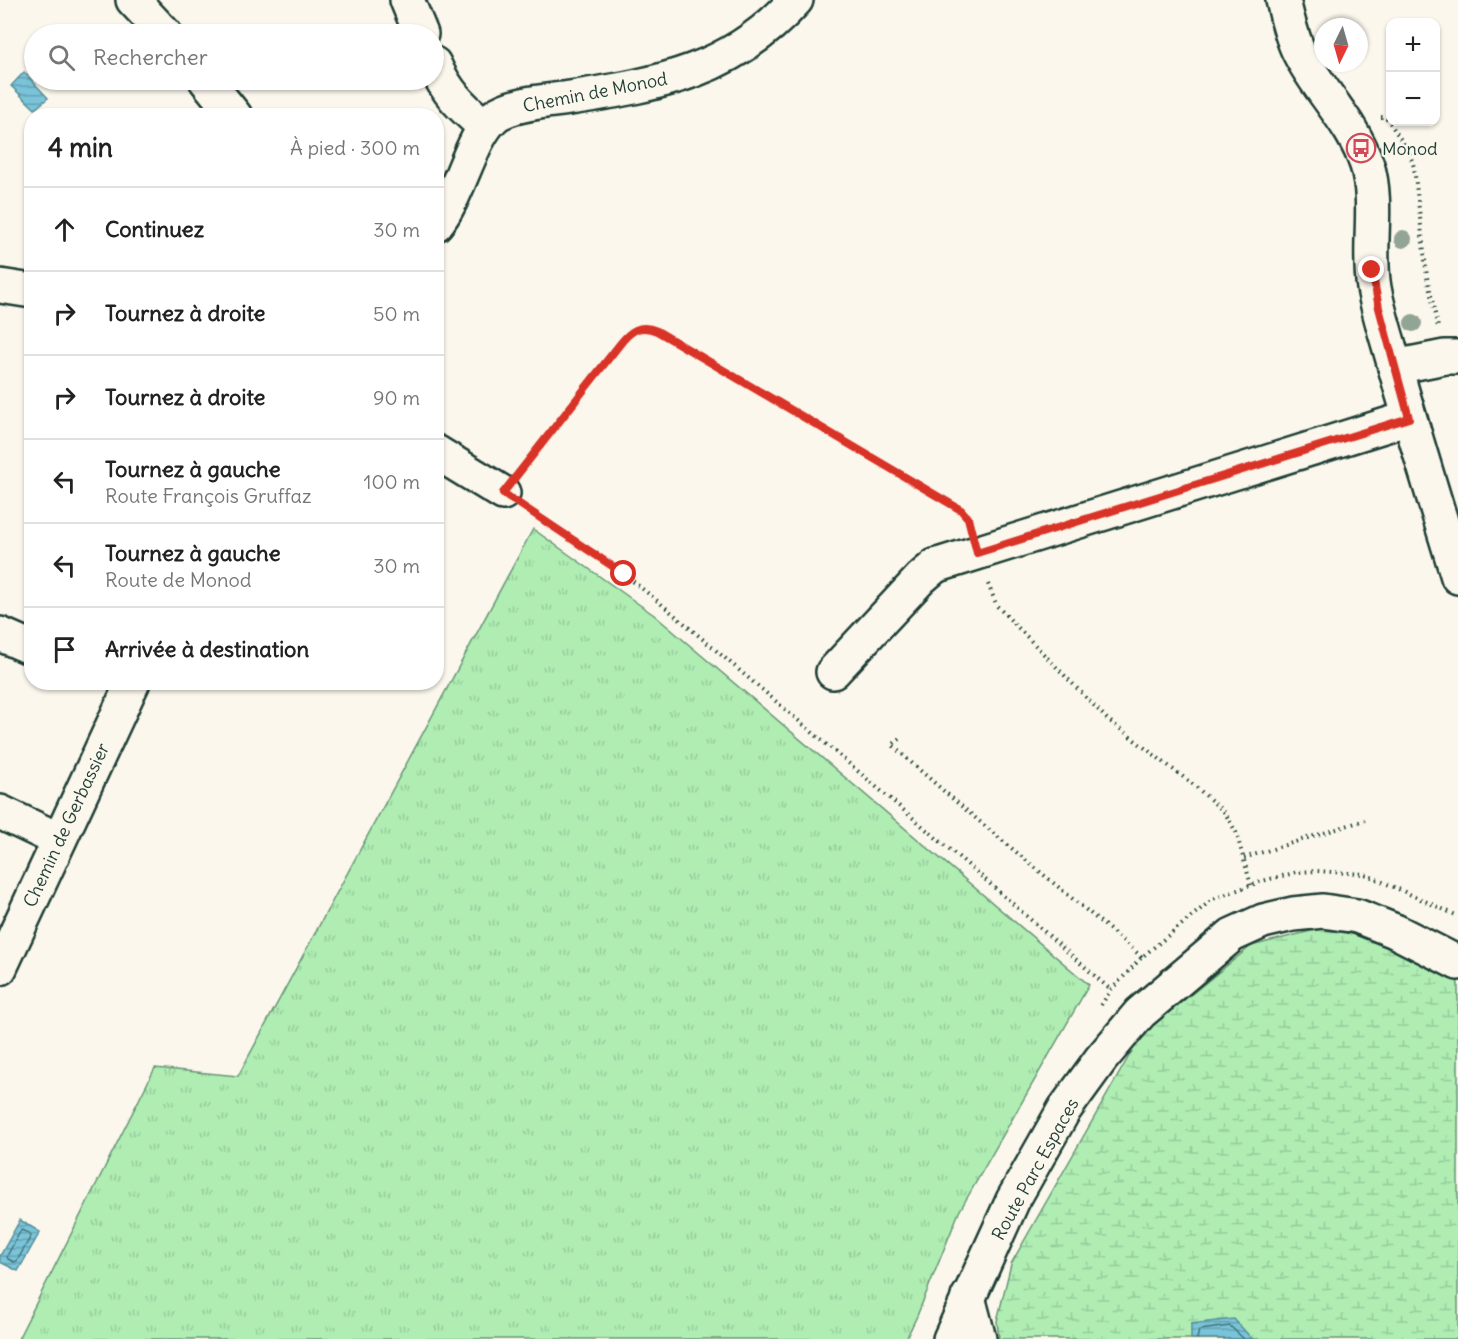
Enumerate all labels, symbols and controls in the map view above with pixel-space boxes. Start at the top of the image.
north arrow [1314,18,1368,72]
map controls [1386,18,1440,126]
button: + [1386,18,1440,72]
search box [24,24,444,90]
icon: search [45,41,78,74]
text: Rechercher [93,43,208,71]
street label: Chemin de Monod [521,67,670,117]
button: − [1386,72,1440,126]
text: 4 min [48,131,113,164]
bus stop icon: Monod [1345,132,1377,164]
text: À pied · 300 m [290,135,420,160]
place label: Monod [1382,137,1438,160]
icon: ahead [48,213,81,246]
text: Continuez [105,215,204,243]
text: 30 m [373,217,420,242]
route end [1358,256,1384,282]
icon: right [48,297,81,330]
text: Tournez à droite [105,299,265,327]
text: 50 m [373,301,420,326]
icon: right [48,381,81,414]
text: Tournez à droite [105,383,265,411]
text: 90 m [373,385,420,410]
text: Tournez à gauche [105,455,281,483]
icon: left [48,465,81,498]
text: 100 m [363,469,420,494]
text: Route François Gruffaz [105,483,312,508]
text: Tournez à gauche [105,539,281,567]
icon: left [48,549,81,582]
text: 30 m [373,553,420,578]
route start [610,560,636,586]
text: Route de Monod [105,567,252,592]
icon: arrive [48,633,81,666]
text: Arrivée à destination [105,635,309,663]
street label: Chemin de Gerbassier [18,739,114,911]
street label: Route Parc Espaces [986,1094,1084,1244]

